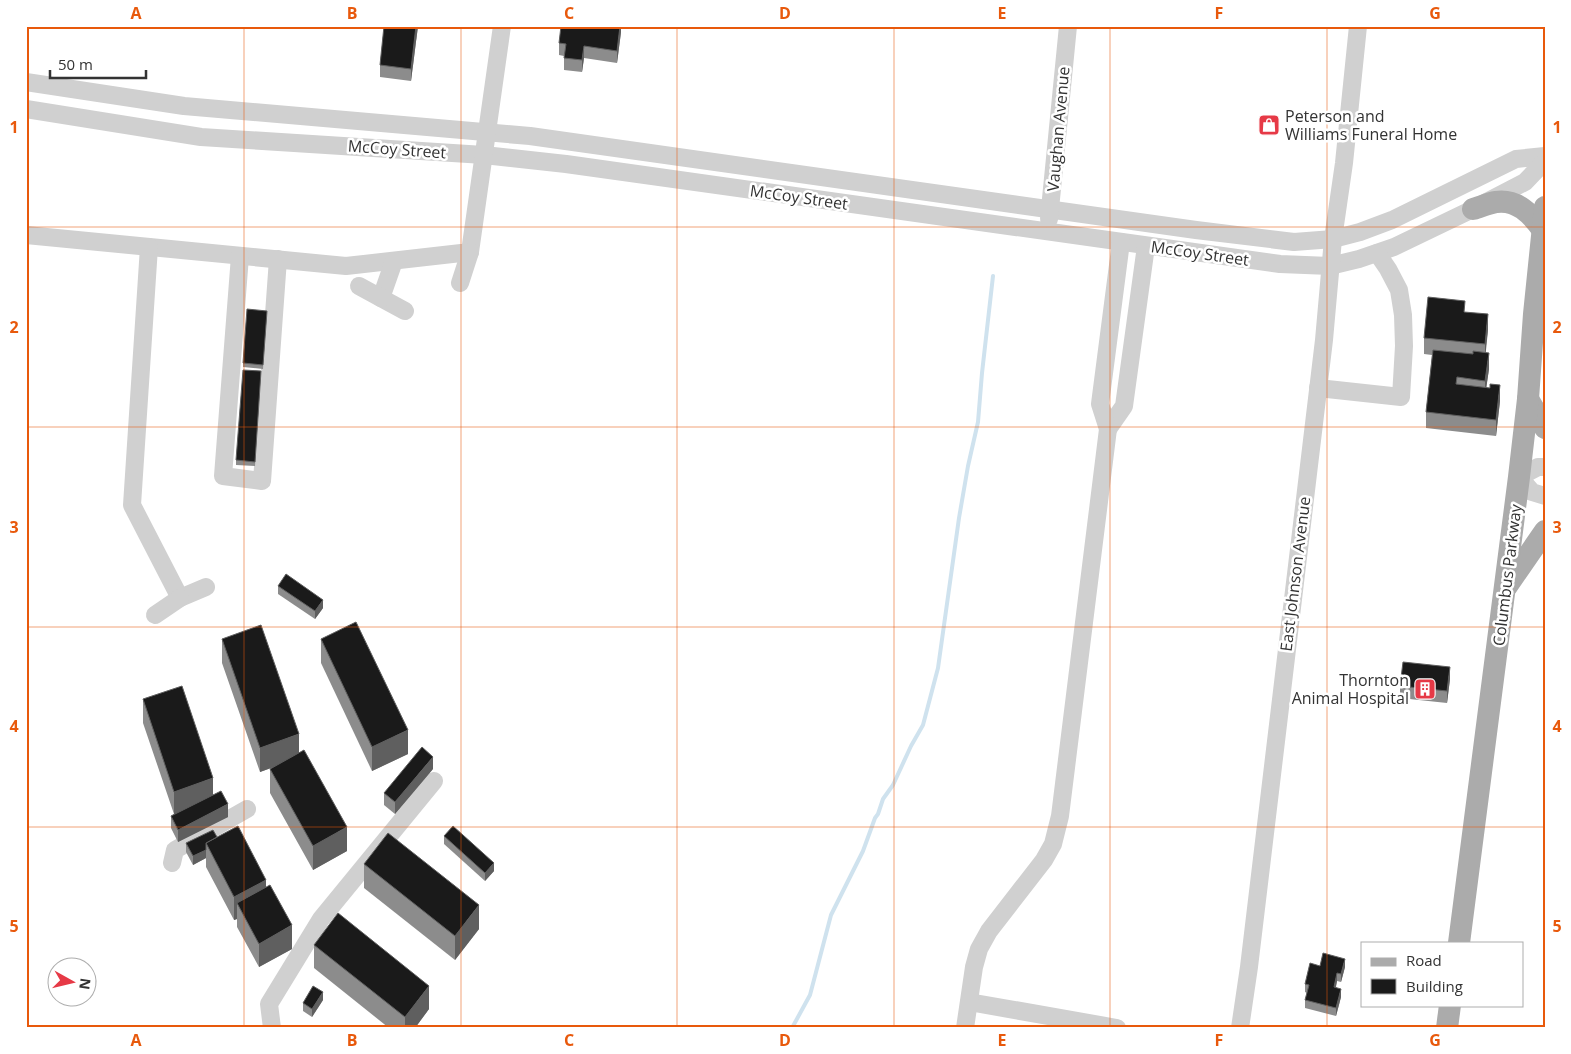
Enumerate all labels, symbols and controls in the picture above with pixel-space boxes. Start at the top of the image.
text: A [130,2,142,24]
text: B [347,2,357,24]
text: C [564,2,574,24]
text: D [779,2,791,24]
text: E [998,2,1007,24]
text: F [1215,2,1223,24]
text: G [1429,2,1441,24]
scale bar [50,48,146,80]
text: 50 m [58,54,93,74]
street label: Vaughan Avenue [1042,66,1074,192]
place label: Peterson and Williams Funeral Home [1285,105,1457,145]
shop icon: Peterson and Williams Funeral Home [1257,113,1281,137]
text: 1 [9,116,19,138]
text: 1 [1552,116,1562,138]
street label: McCoy Street [347,135,447,163]
street label: McCoy Street [749,179,850,215]
street label: McCoy Street [1150,235,1251,271]
text: 2 [9,316,19,338]
text: 2 [1552,316,1562,338]
street label: East Johnson Avenue [1275,495,1315,653]
street label: Columbus Parkway [1487,502,1527,647]
text: 3 [9,516,19,538]
text: 3 [1552,516,1562,538]
place label: Thornton Animal Hospital [1292,669,1409,709]
building icon: Thornton Animal Hospital [1413,677,1437,701]
text: 4 [9,715,19,737]
text: 4 [1552,715,1562,737]
text: 5 [9,915,19,937]
text: 5 [1552,915,1562,937]
legend [1361,942,1524,1006]
text: Road [1406,950,1442,970]
north arrow [48,956,98,1006]
text: Building [1406,976,1463,996]
text: N [75,977,96,991]
text: A [130,1029,142,1051]
text: B [347,1029,357,1051]
text: C [564,1029,574,1051]
text: D [779,1029,791,1051]
text: E [998,1029,1007,1051]
text: F [1215,1029,1223,1051]
text: G [1429,1029,1441,1051]

